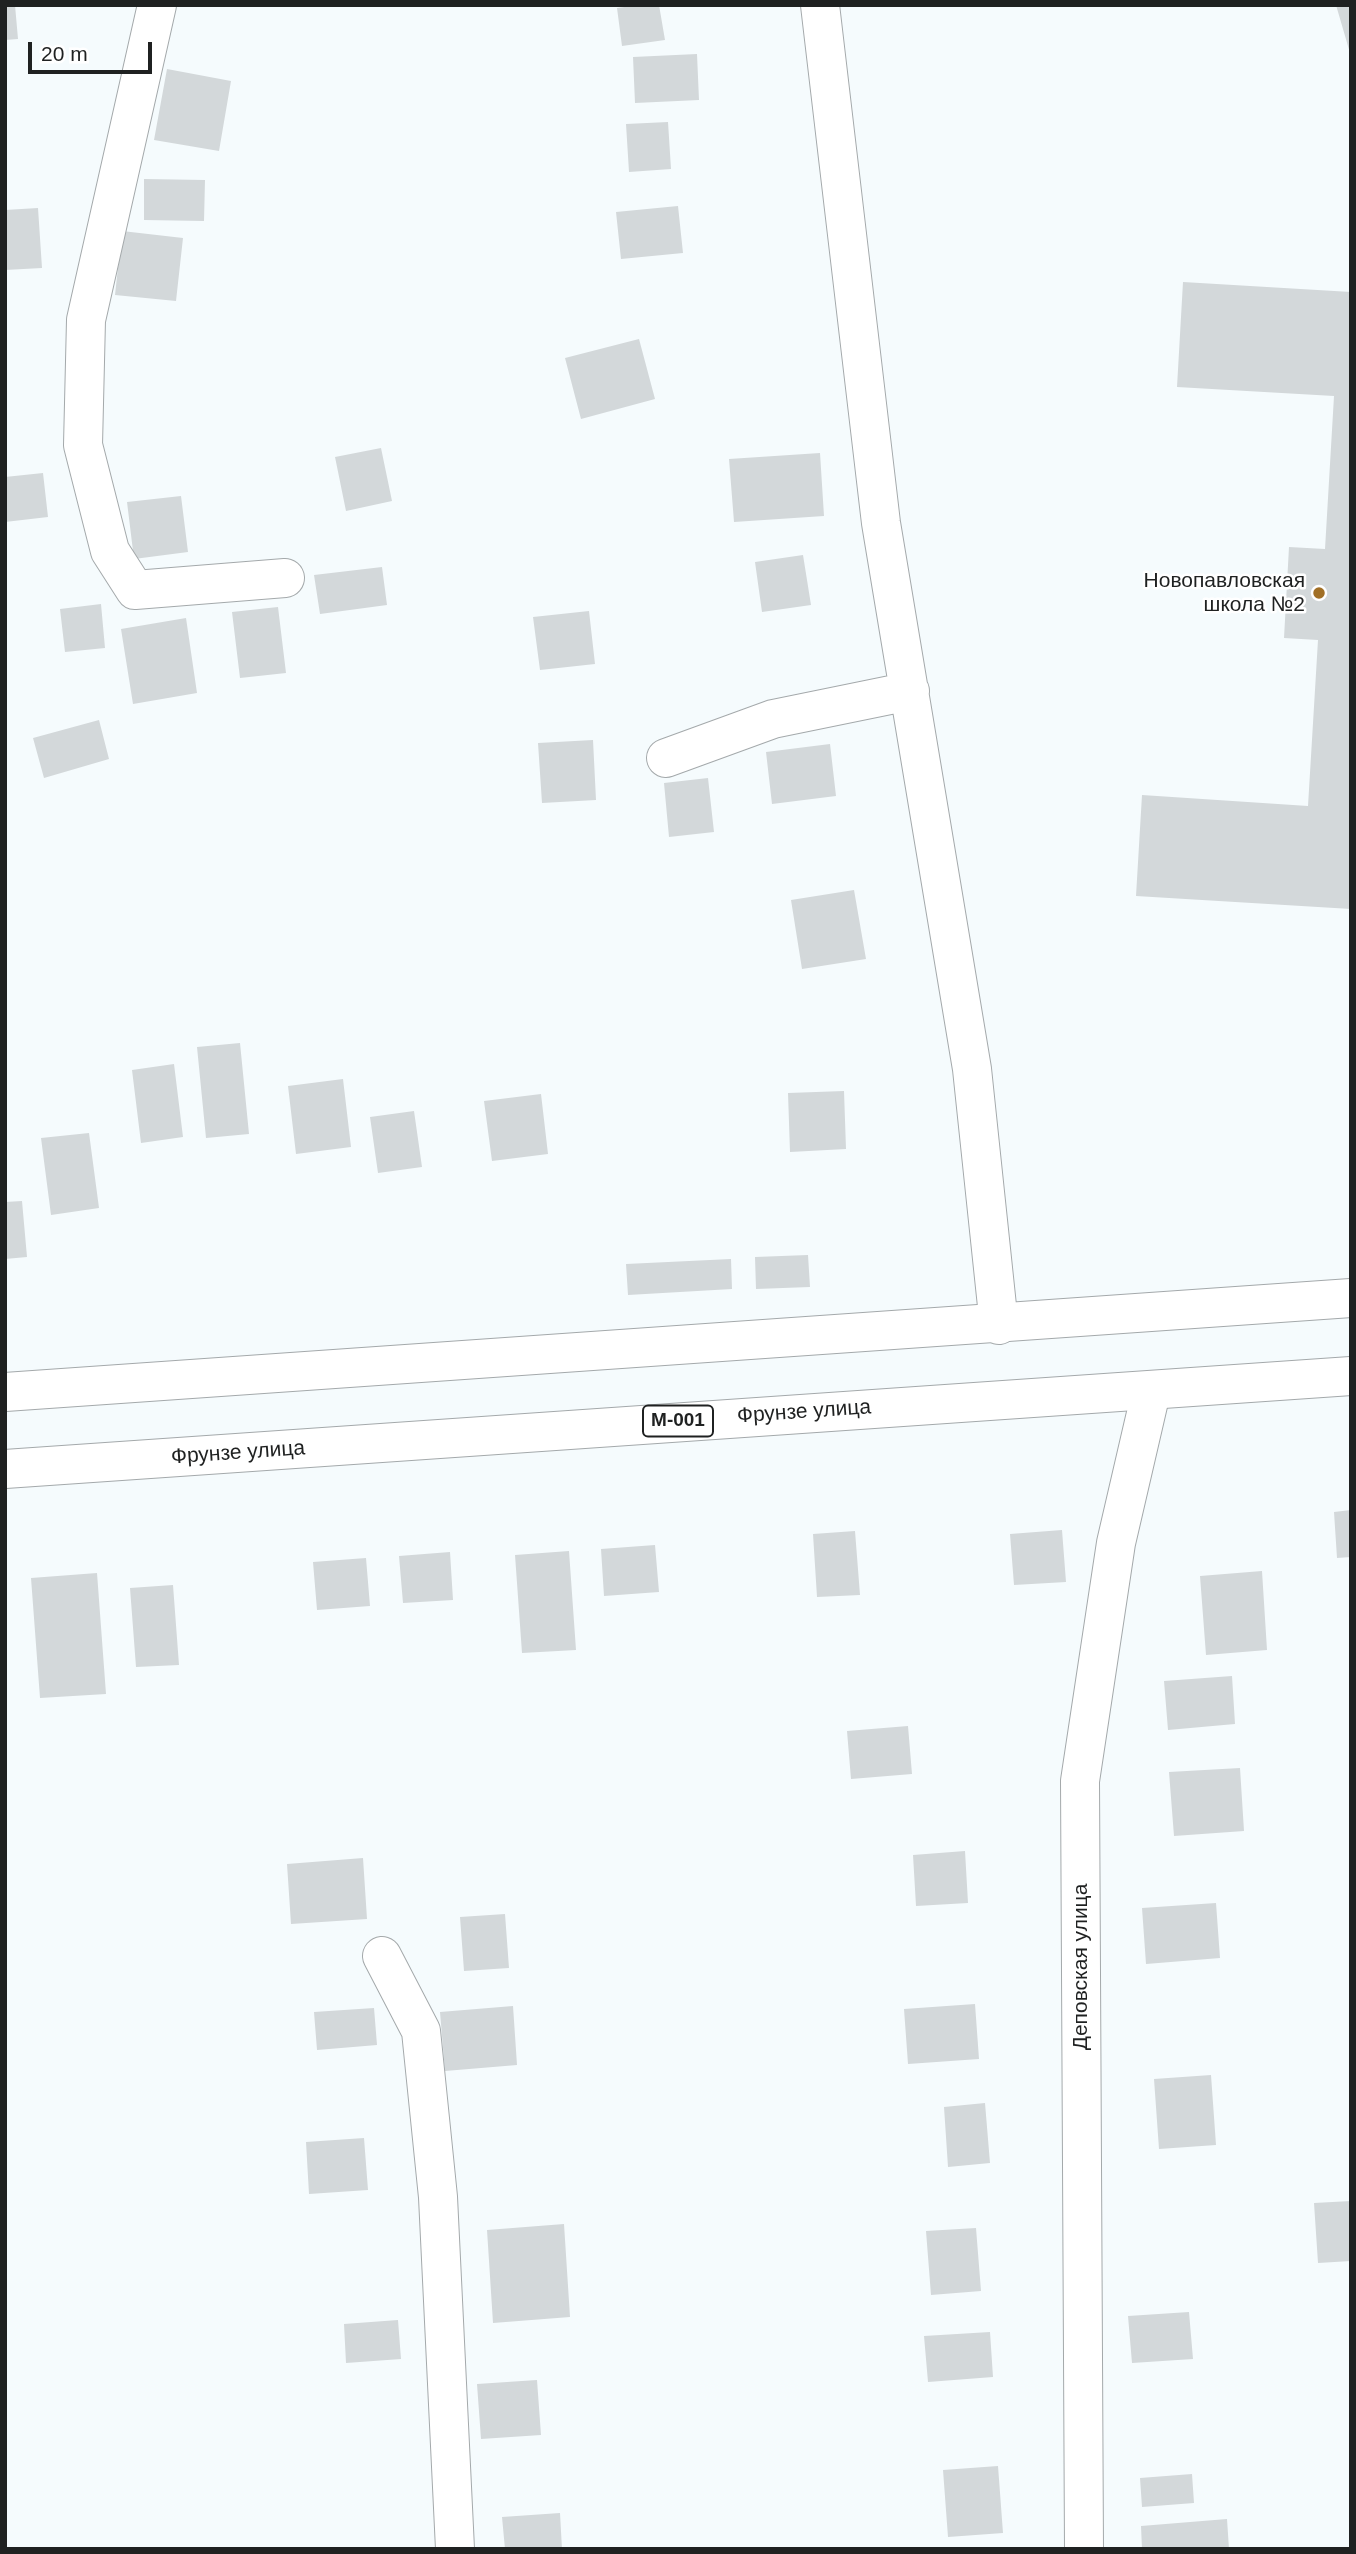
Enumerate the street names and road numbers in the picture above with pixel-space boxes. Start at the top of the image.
street label: Фрунзе улица [736,1395,872,1429]
road number: M-001 [643,1406,713,1436]
street label: Фрунзе улица [170,1436,306,1470]
street label: Деповская улица [1068,1884,1094,2050]

